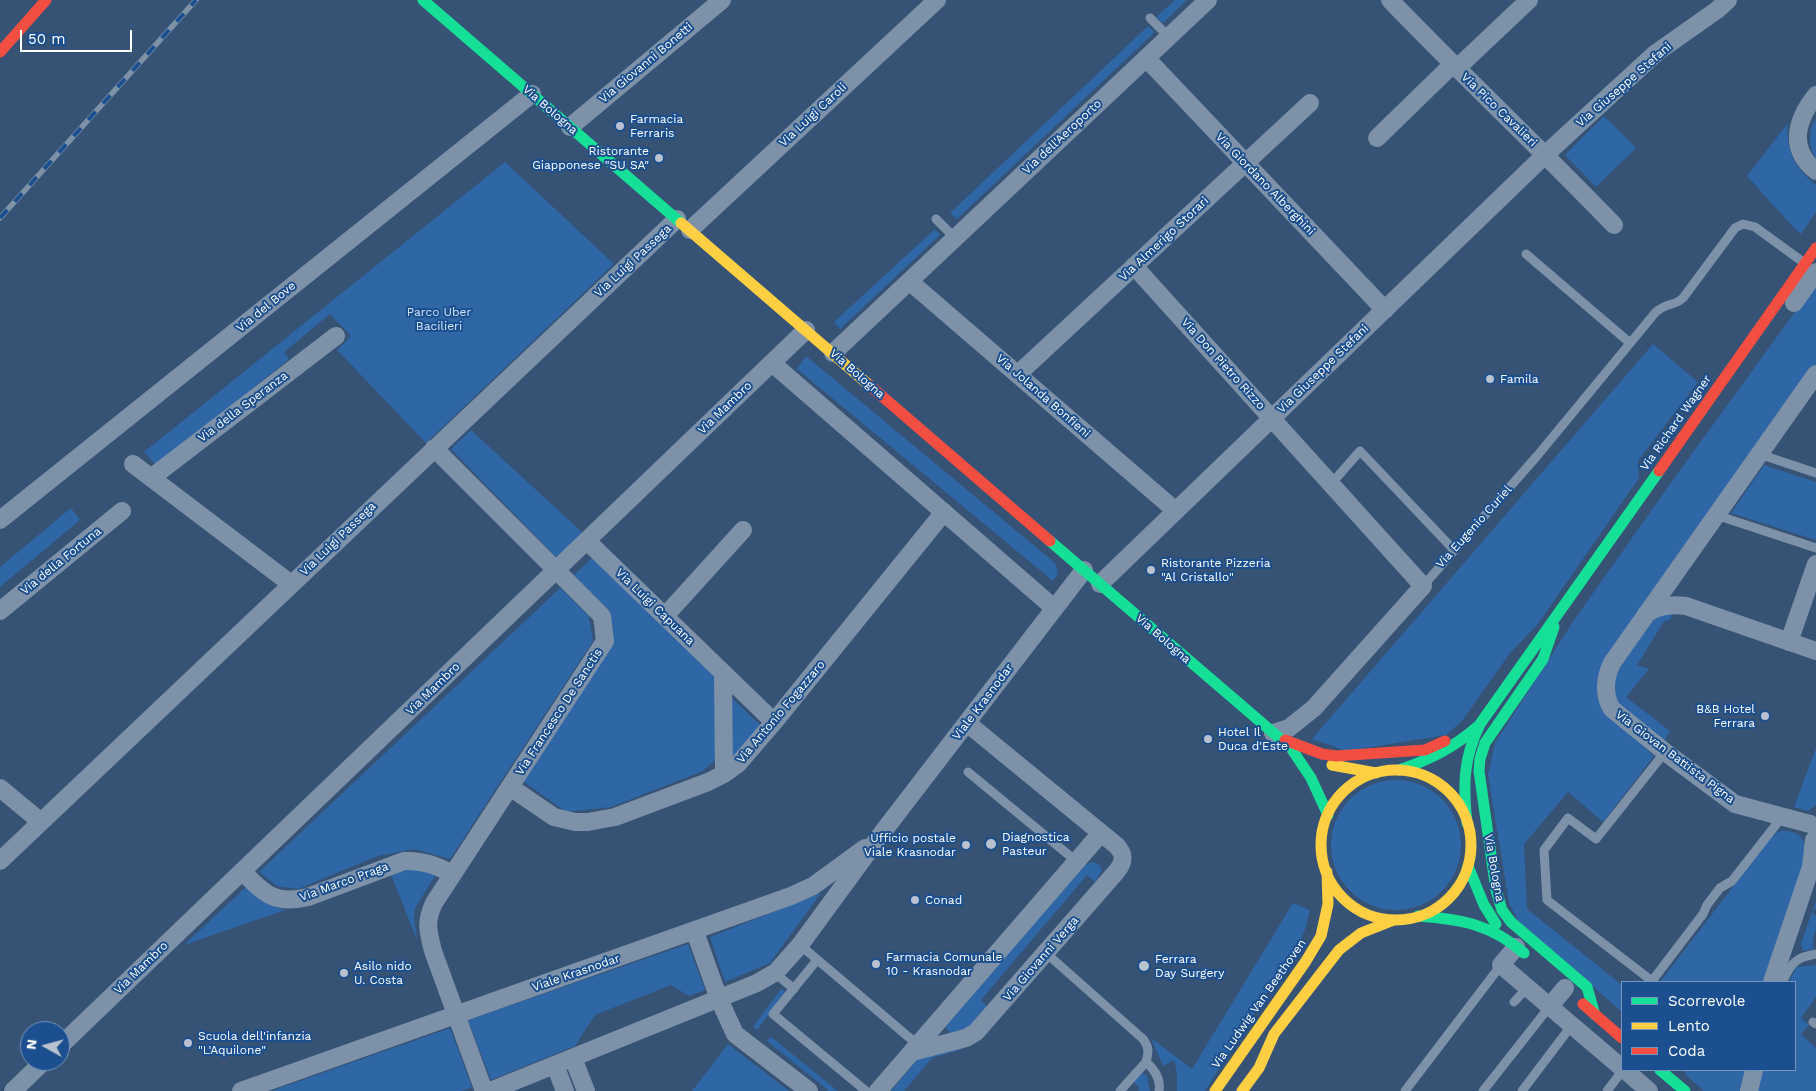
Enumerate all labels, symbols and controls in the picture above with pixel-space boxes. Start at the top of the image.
scale bar [22,20,135,52]
street label: Via Giovanni Bonetti [596,20,696,106]
text: 50 m [28,30,65,48]
street label: Via Giuseppe Stefani [1573,40,1675,130]
street label: Via Pico Cavalieri [1458,70,1540,150]
street label: Via Luigi Caroli [776,80,850,150]
street label: Via Bologna [519,82,581,138]
street label: Via dell'Aeroporto [1019,97,1105,177]
place label: Farmacia Ferraris [630,112,683,140]
marker: Farmacia Ferraris [614,120,626,132]
street label: Via Giordano Alberghini [1212,130,1318,238]
place label: Ristorante Giapponese "SU SA" [532,144,649,172]
marker: Ristorante Giapponese "SU SA" [653,152,665,164]
street label: Via Almerigo Storari [1116,194,1212,284]
street label: Via Luigi Passega [592,222,674,300]
street label: Via del Bove [233,279,299,335]
park label: Parco Uber Bacilieri [407,305,471,333]
street label: Via Don Pietro Rizzo [1178,315,1268,413]
street label: Via Giuseppe Stefani [1274,322,1372,416]
street label: Via Bologna [826,346,888,402]
street label: Via Jolanda Bonfieni [993,351,1093,441]
street label: Via della Speranza [195,369,291,445]
place label: Famila [1500,372,1539,386]
street label: Via Richard Wagner [1637,372,1715,474]
marker: Famila [1484,373,1496,385]
street label: Via Mambro [695,379,755,437]
street label: Via Eugenio Curiel [1433,483,1515,571]
street label: Via Luigi Passega [297,499,379,579]
street label: Via della Fortuna [18,524,104,598]
place label: Ristorante Pizzeria "Al Cristallo" [1161,556,1271,584]
marker: Ristorante Pizzeria "Al Cristallo" [1145,564,1157,576]
street label: Via Luigi Capuana [613,566,697,648]
street label: Via Bologna [1132,611,1194,667]
street label: Via Francesco De Sanctis [513,646,605,778]
street label: Via Antonio Fogazzaro [734,658,828,766]
street label: Via Mambro [403,660,463,718]
street label: Viale Krasnodar [950,661,1016,743]
place label: B&B Hotel Ferrara [1696,702,1755,730]
street label: Via Giovan Battista Pigna [1613,707,1737,807]
marker: B&B Hotel Ferrara [1759,710,1771,722]
place label: Hotel Il Duca d'Este [1218,725,1288,753]
marker: Hotel Il Duca d'Este [1202,733,1214,745]
place label: Diagnostica Pasteur [1002,830,1070,858]
place label: Ufficio postale Viale Krasnodar [864,831,956,859]
street label: Via Bologna [1481,833,1507,903]
marker: Diagnostica Pasteur [984,837,998,851]
marker: Ufficio postale Viale Krasnodar [960,839,972,851]
street label: Via Marco Praga [298,859,390,905]
place label: Conad [925,893,962,907]
marker: Conad [909,894,921,906]
street label: Via Giovanni Verga [1000,914,1082,1004]
street label: Via Ludwig Van Beethoven [1209,937,1309,1071]
street label: Via Mambro [111,939,171,997]
place label: Farmacia Comunale 10 - Krasnodar [886,950,1003,978]
street label: Viale Krasnodar [530,951,622,995]
place label: Ferrara Day Surgery [1155,952,1224,980]
marker: Farmacia Comunale 10 - Krasnodar [870,958,882,970]
place label: Asilo nido U. Costa [354,959,412,987]
marker: Ferrara Day Surgery [1137,959,1151,973]
marker: Asilo nido U. Costa [338,967,350,979]
legend [1621,981,1796,1071]
text: Scorrevole [1668,992,1746,1010]
text: Lento [1668,1017,1710,1035]
north arrow [20,1021,70,1071]
place label: Scuola dell'infanzia "L'Aquilone" [198,1029,311,1057]
marker: Scuola dell'infanzia "L'Aquilone" [182,1037,194,1049]
text: N [23,1038,40,1050]
text: Coda [1668,1042,1705,1060]

